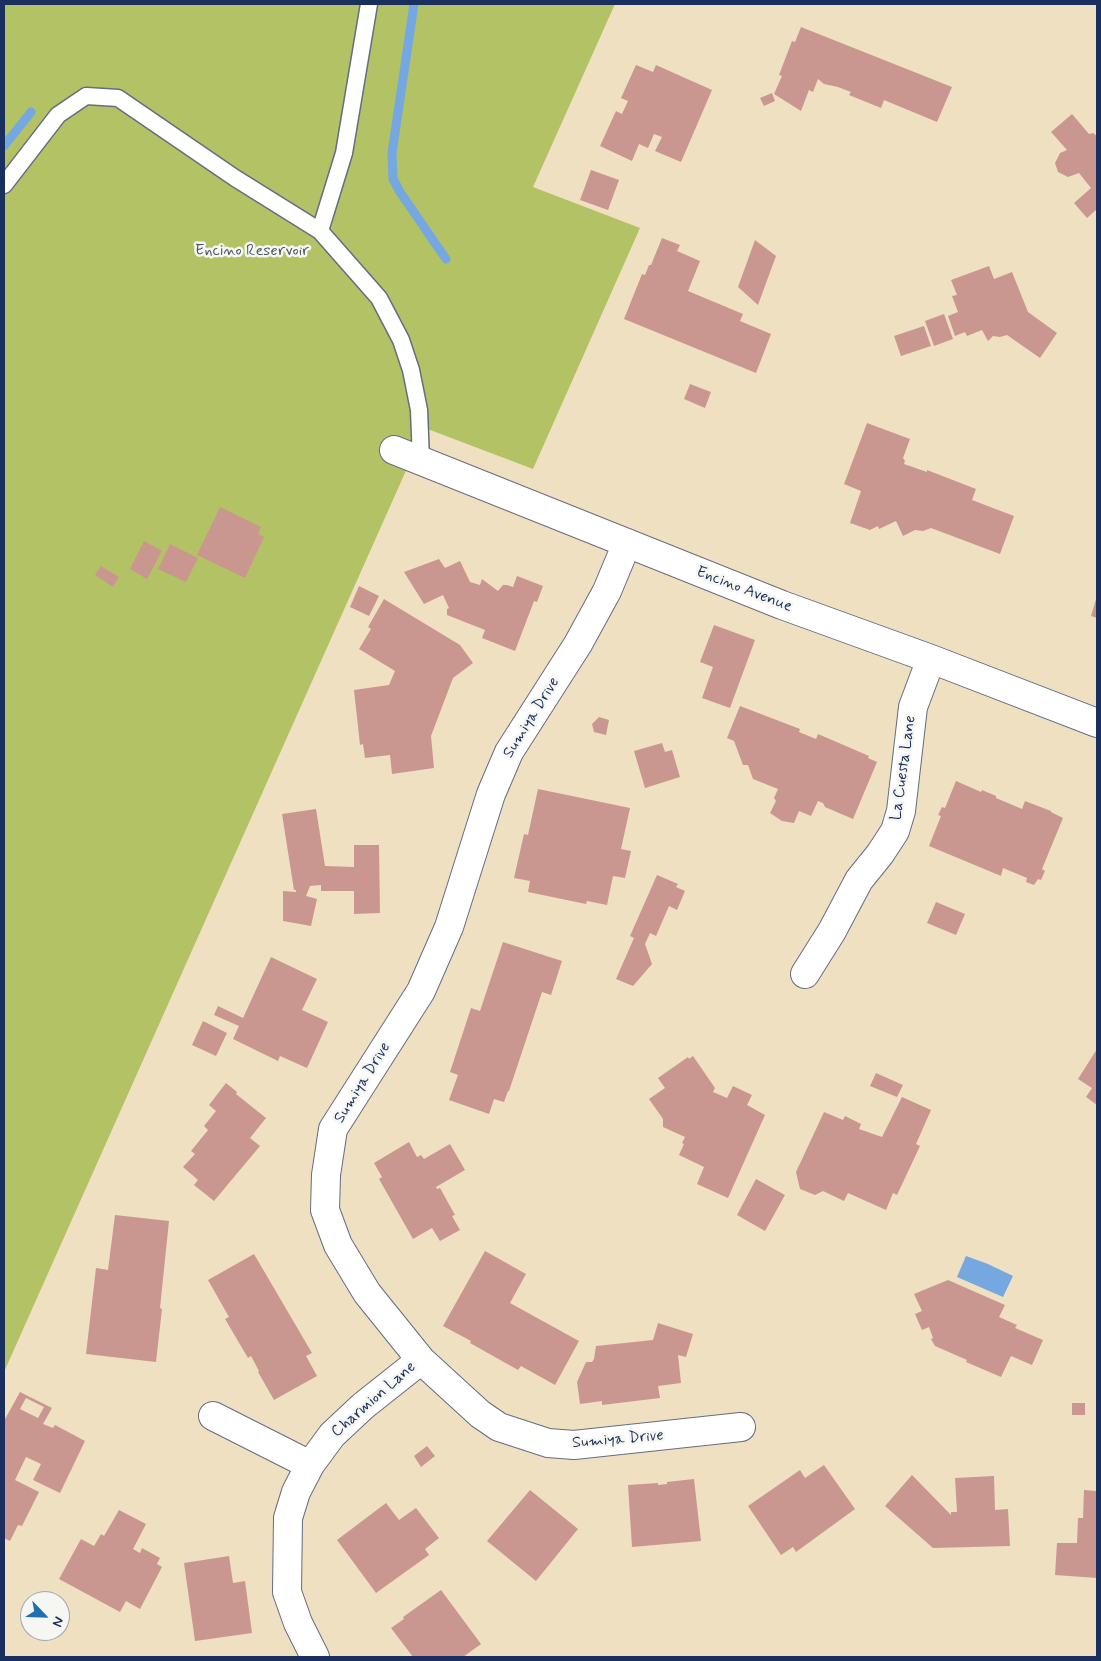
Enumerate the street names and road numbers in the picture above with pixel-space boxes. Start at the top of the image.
street label: Encino Avenue [693,563,795,617]
street label: Sumiya Drive [500,674,564,762]
street label: La Cuesta Lane [887,714,921,822]
street label: Sumiya Drive [331,1039,395,1127]
street label: Charmion Lane [328,1358,420,1442]
street label: Sumiya Drive [571,1426,665,1454]

